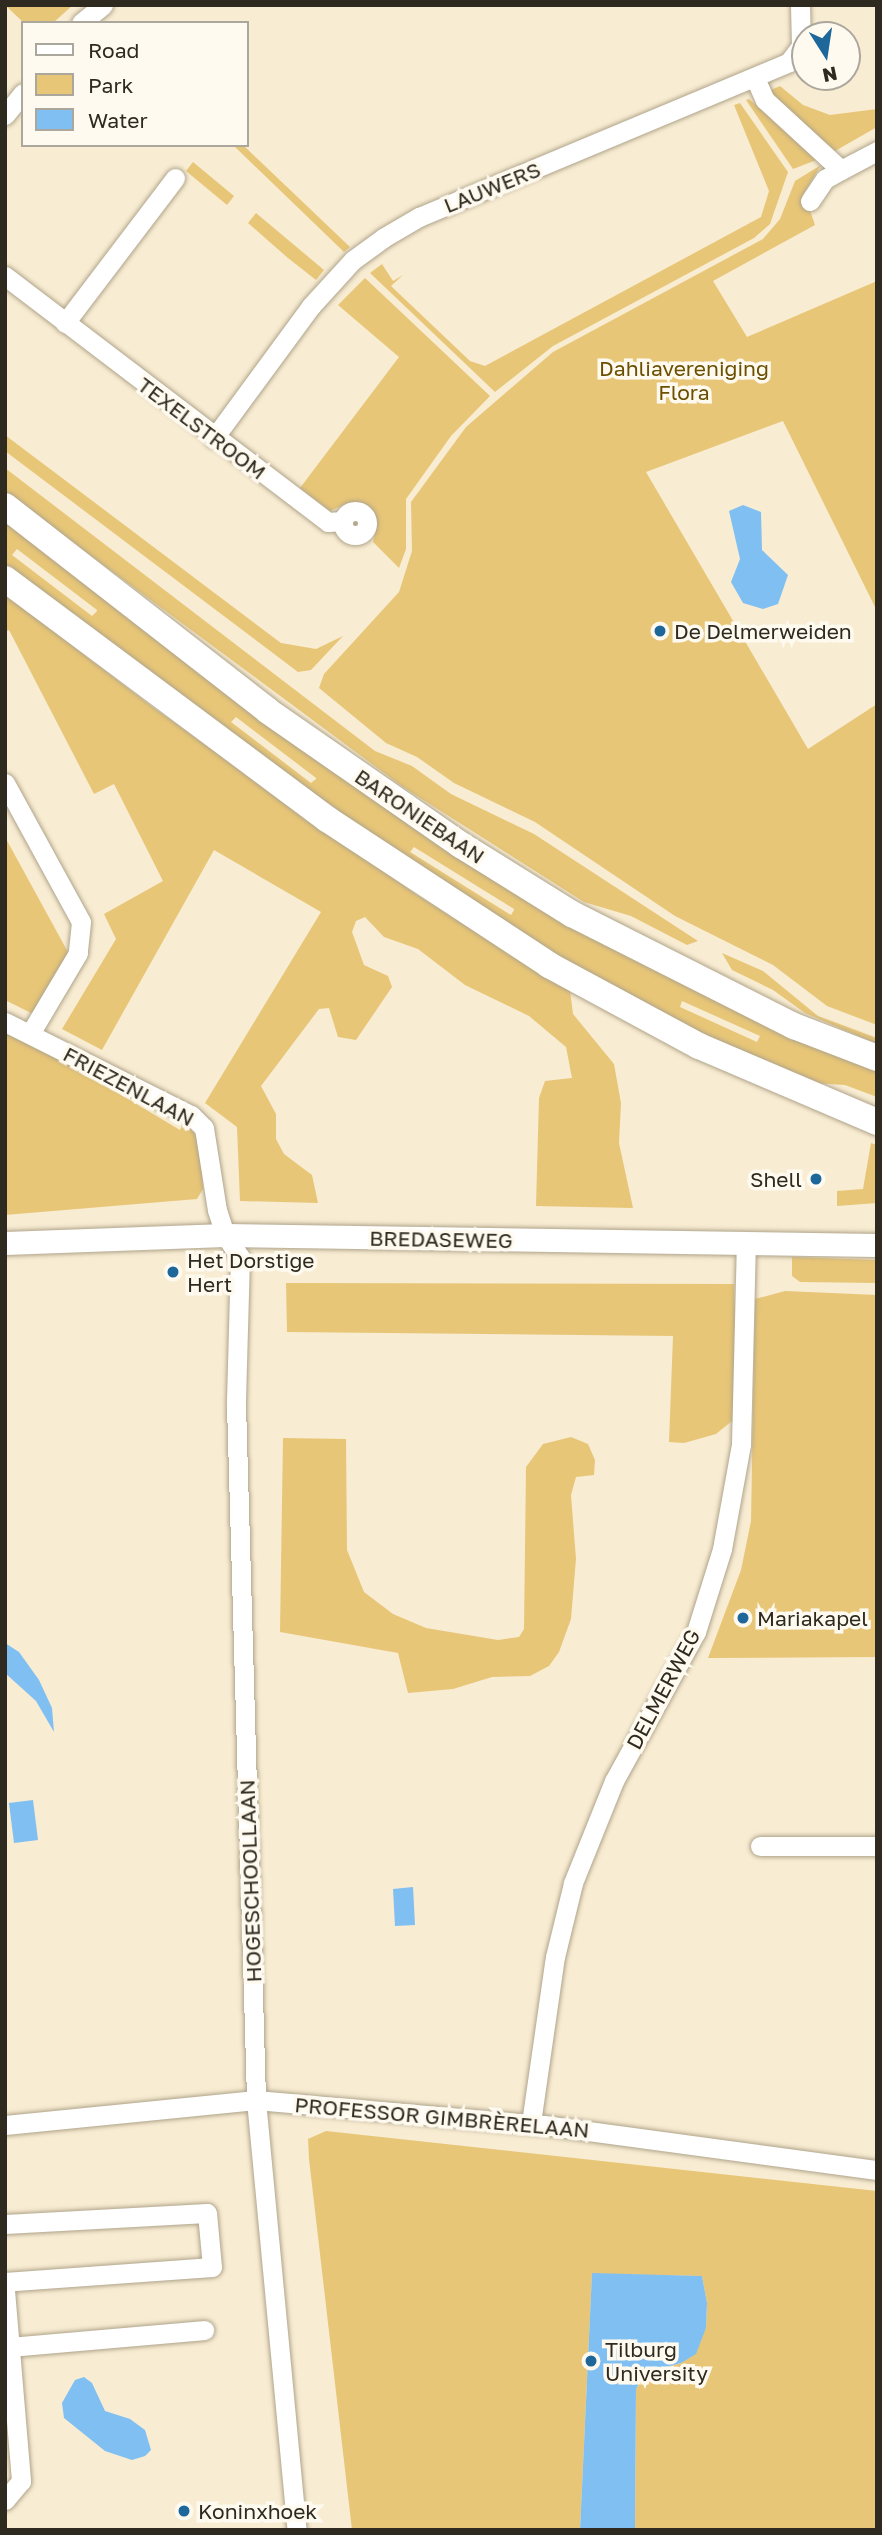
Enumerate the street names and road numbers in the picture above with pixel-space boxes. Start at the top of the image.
street label: LAUWERS [440,156,544,218]
street label: TEXELSTROOM [133,372,271,484]
street label: BARONIEBAAN [350,763,490,869]
street label: FRIEZENLAAN [59,1041,199,1131]
street label: BREDASEWEG [369,1225,513,1253]
street label: DELMERWEG [621,1625,705,1753]
street label: HOGESCHOOLLAAN [234,1779,266,1983]
street label: PROFESSOR GIMBRÈRELAAN [294,2092,590,2142]

